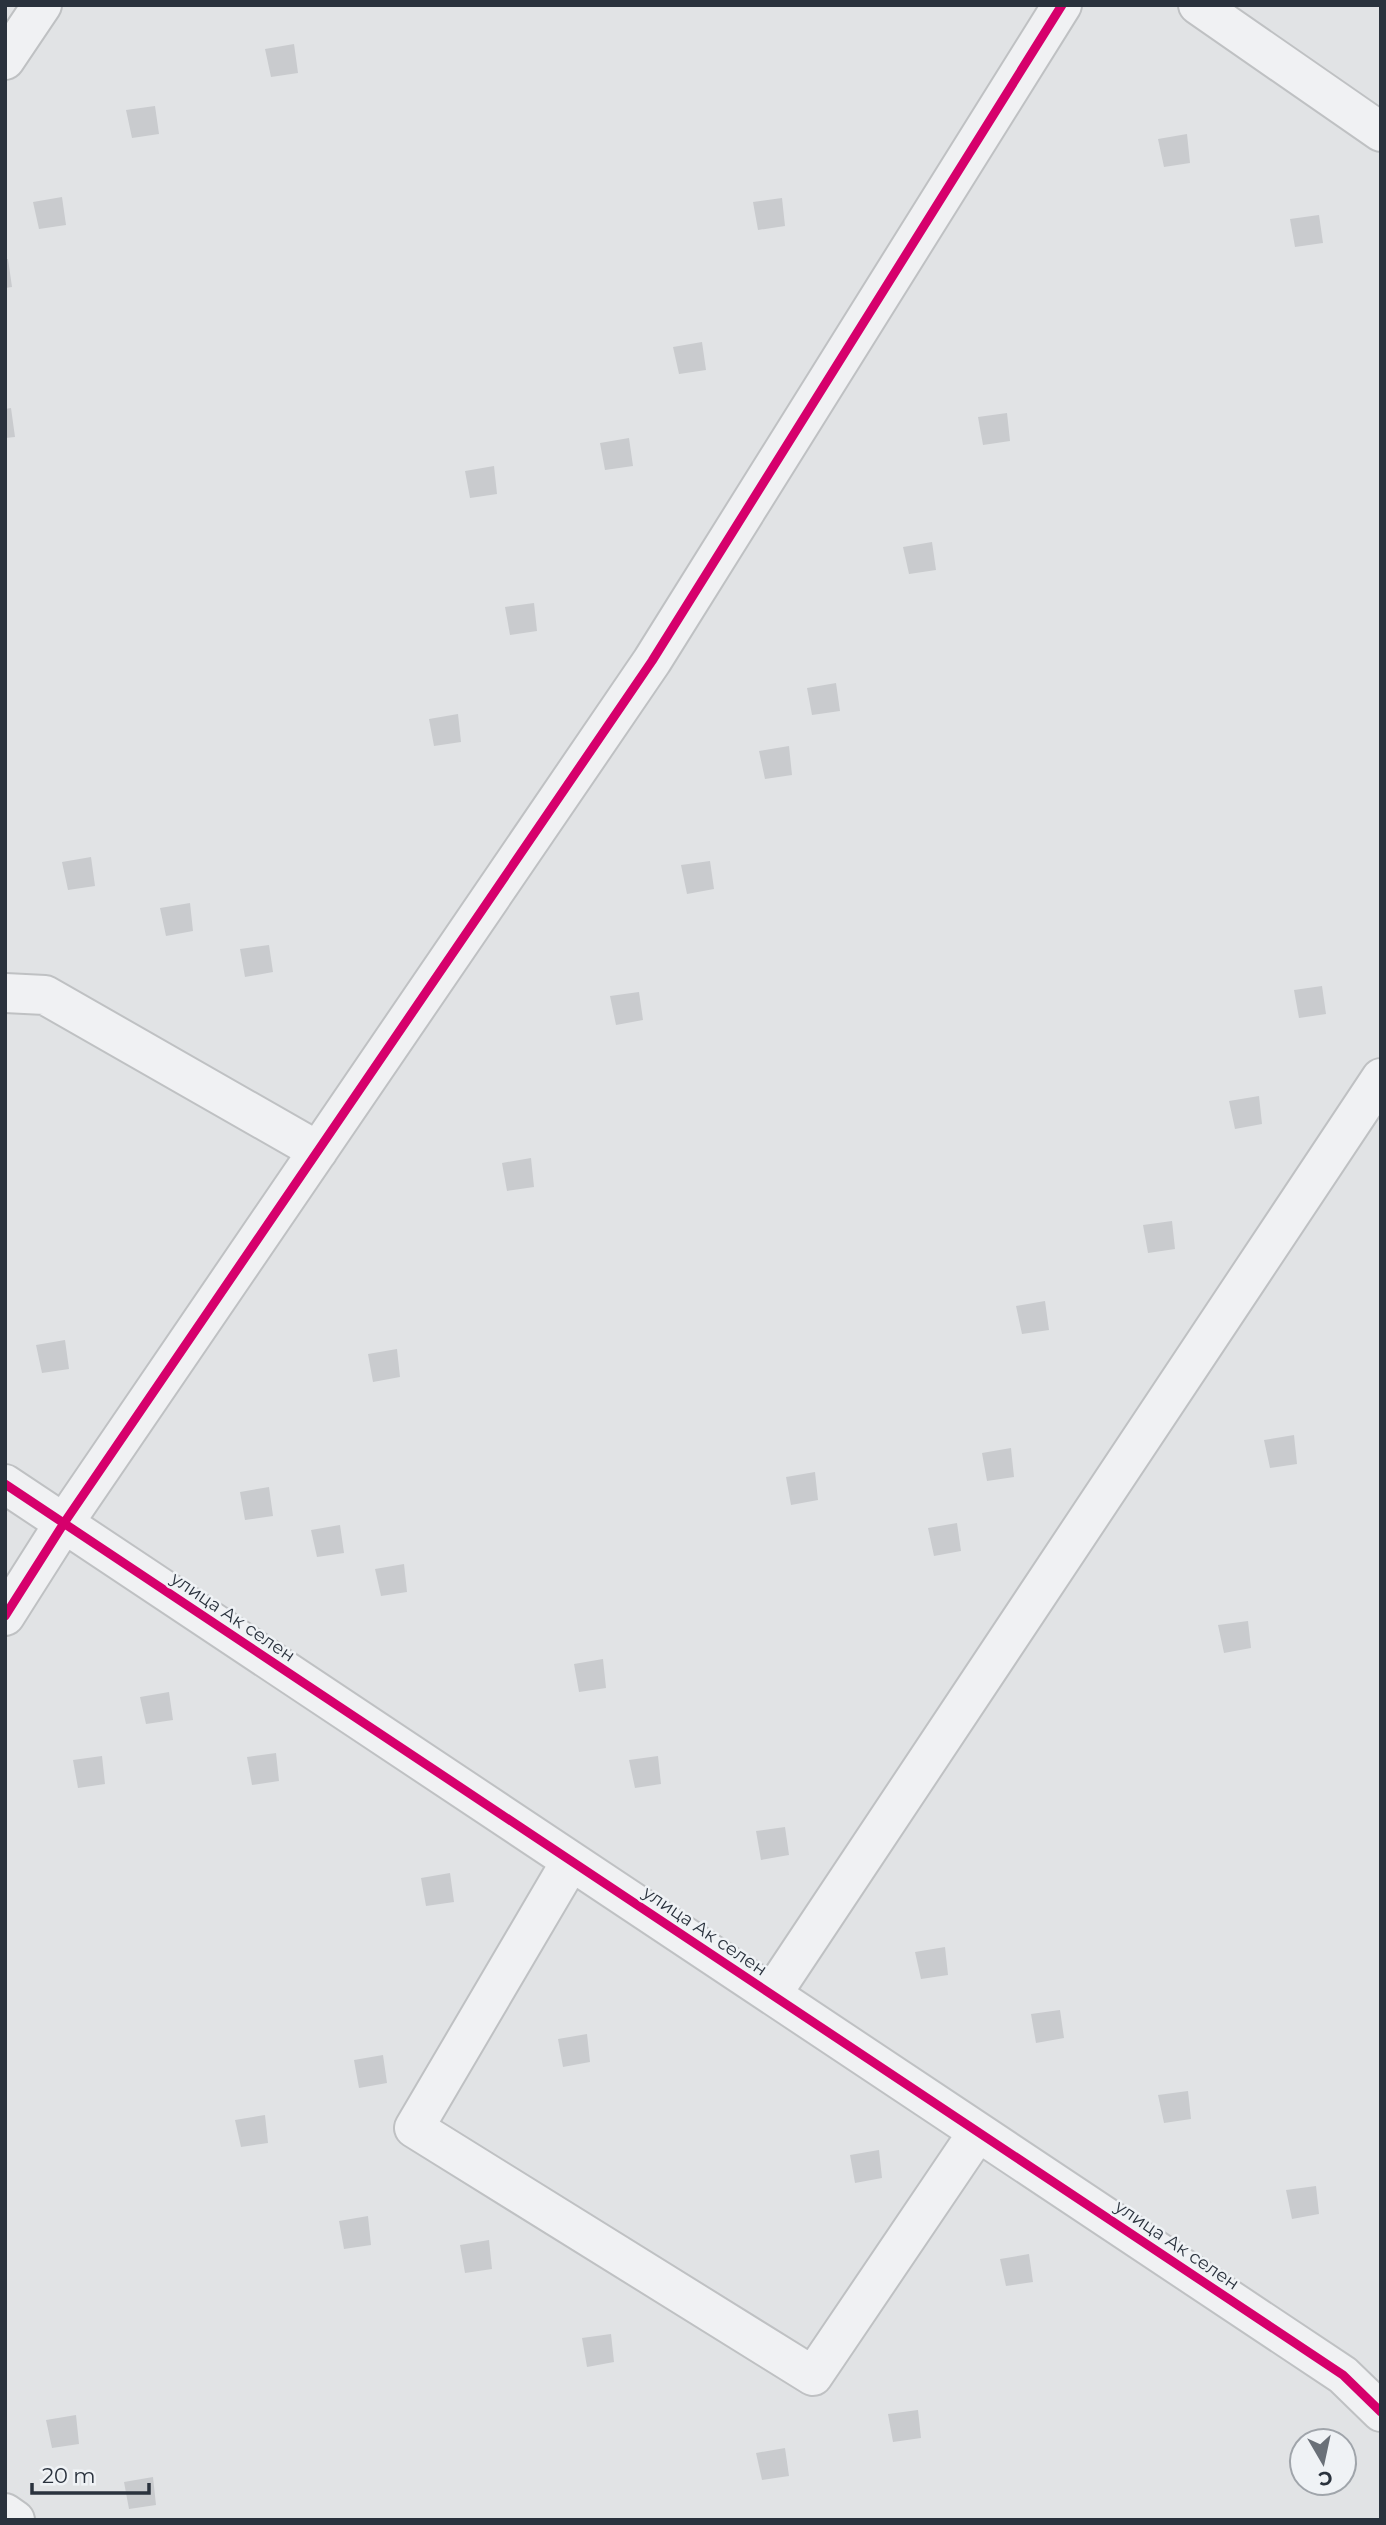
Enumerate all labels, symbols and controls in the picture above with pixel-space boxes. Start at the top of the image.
street label: улица Ак селен [166,1567,299,1667]
street label: улица Ак селен [638,1881,771,1981]
street label: улица Ак селен [1110,2195,1243,2295]
north arrow [1288,2427,1358,2497]
scale bar [32,2452,149,2496]
text: 20 m [42,2463,96,2488]
text: С [1317,2466,1334,2491]

